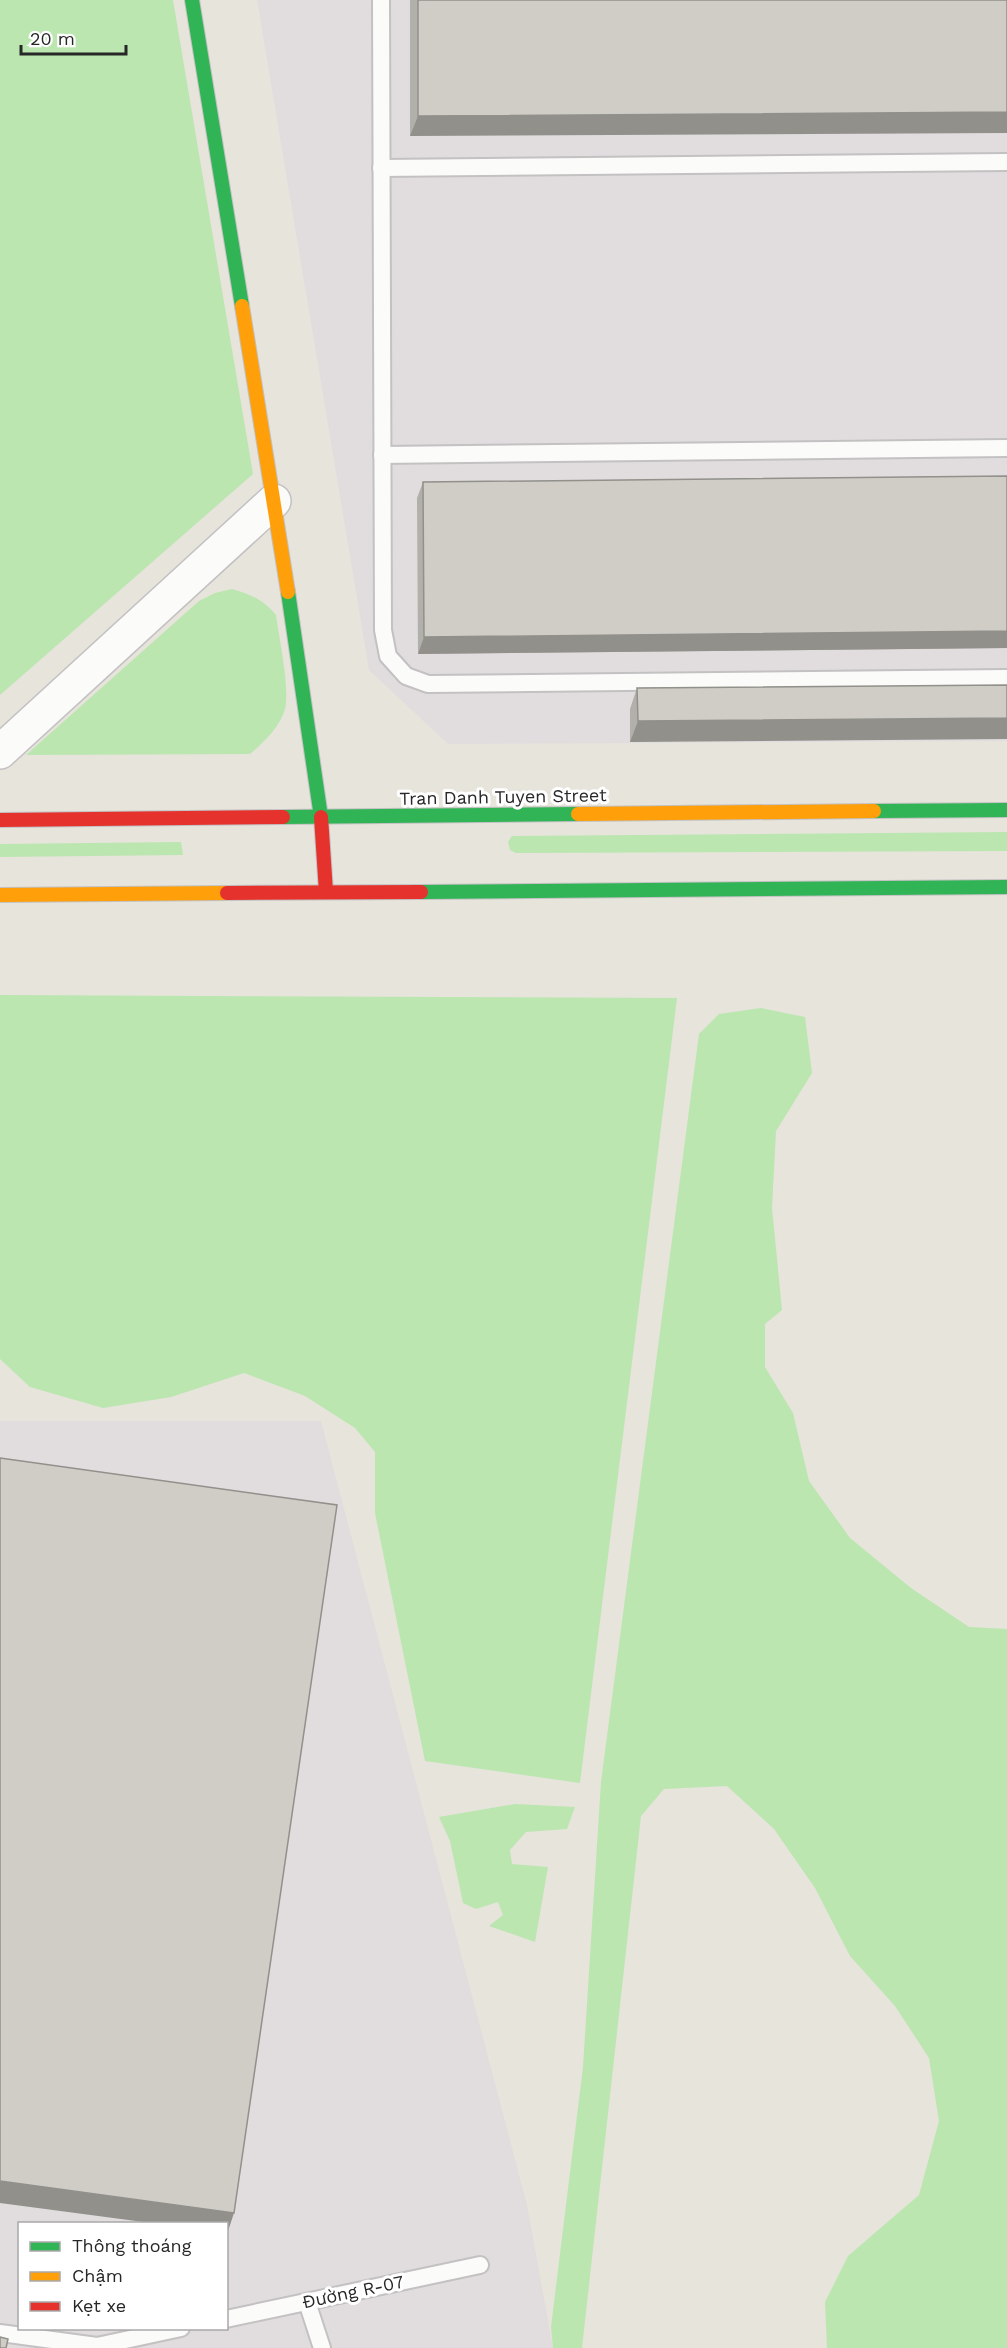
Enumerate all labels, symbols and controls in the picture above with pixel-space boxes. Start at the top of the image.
scale bar [21,18,126,56]
text: 20 m [30,28,75,49]
street label: Tran Danh Tuyen Street [399,784,607,809]
legend [18,2222,228,2330]
text: Thông thoáng [72,2235,192,2256]
text: Chậm [72,2265,123,2286]
street label: Đường R-07 [300,2270,406,2313]
text: Kẹt xe [72,2295,126,2316]

